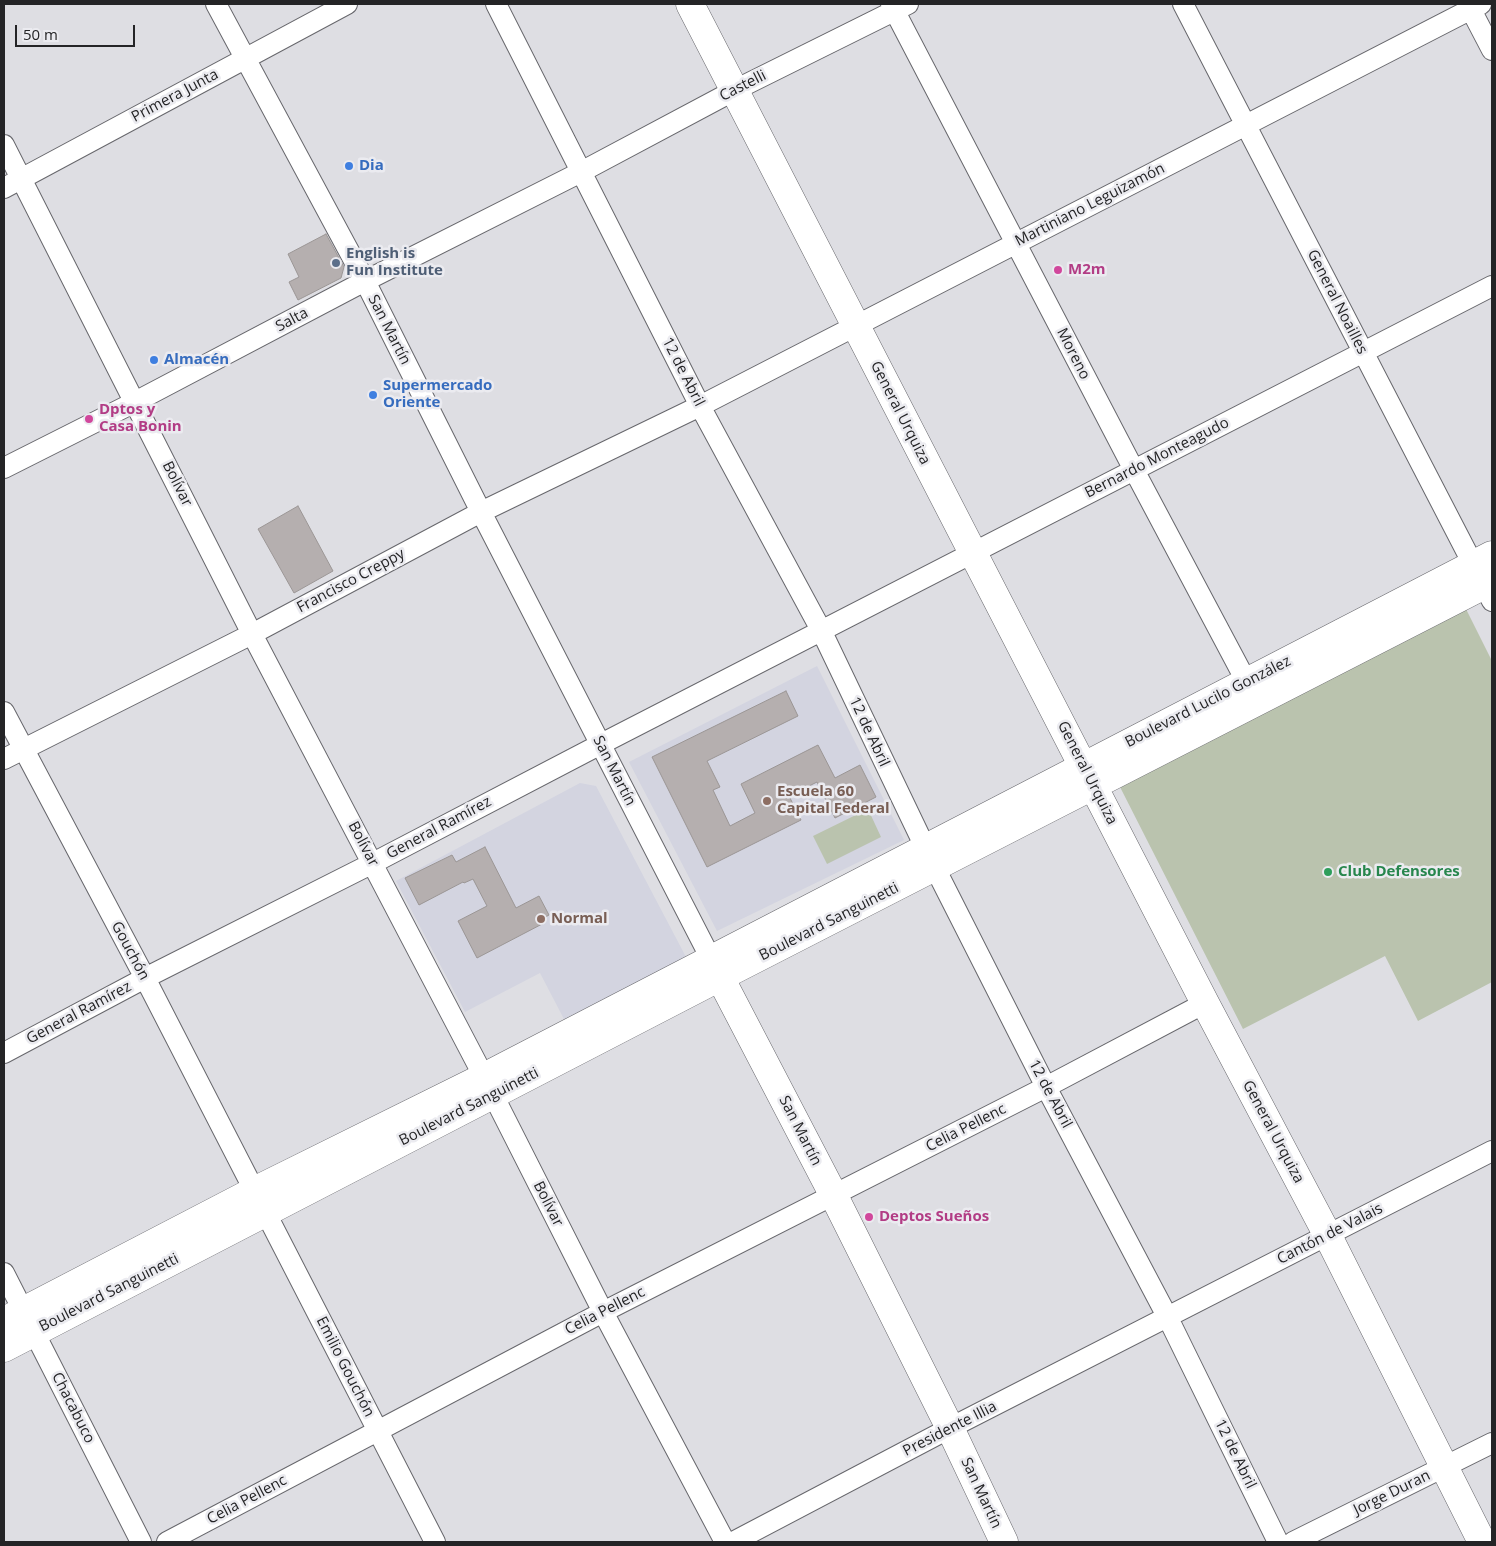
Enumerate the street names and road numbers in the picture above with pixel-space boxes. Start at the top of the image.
street label: Primera Junta [129,66,221,126]
street label: Castelli [717,67,769,105]
street label: Martiniano Leguizamón [1012,159,1168,251]
street label: General Noailles [1303,247,1371,357]
street label: San Martín [364,292,414,368]
street label: Salta [273,304,311,336]
street label: Moreno [1052,325,1094,383]
street label: 12 de Abril [658,335,708,409]
street label: General Urquiza [866,358,934,468]
street label: Bernardo Monteagudo [1082,414,1232,502]
street label: Bolívar [158,458,196,510]
street label: Francisco Creppy [294,545,408,617]
street label: Boulevard Lucilo González [1122,652,1294,752]
street label: 12 de Abril [845,694,893,770]
street label: General Urquiza [1053,718,1121,828]
street label: San Martín [589,733,639,809]
street label: General Ramírez [384,793,494,863]
street label: Bolívar [344,818,382,870]
street label: Boulevard Sanguinetti [756,879,902,965]
street label: Gouchón [107,919,153,983]
street label: General Ramírez [24,978,134,1048]
street label: 12 de Abril [1024,1057,1076,1131]
street label: Boulevard Sanguinetti [396,1064,542,1150]
street label: General Urquiza [1238,1078,1308,1186]
street label: San Martín [775,1093,825,1169]
street label: Celia Pellenc [923,1100,1009,1156]
street label: Bolívar [529,1178,567,1230]
street label: Cantón de Valais [1274,1200,1386,1268]
street label: Boulevard Sanguinetti [36,1250,182,1336]
street label: Celia Pellenc [562,1283,648,1339]
street label: Emilio Gouchón [312,1314,378,1420]
street label: Chacabuco [47,1370,99,1446]
street label: Presidente Illia [900,1398,1000,1460]
street label: 12 de Abril [1210,1416,1260,1492]
street label: San Martín [957,1455,1005,1531]
street label: Jorge Duran [1351,1467,1433,1519]
street label: Celia Pellenc [204,1472,290,1528]

